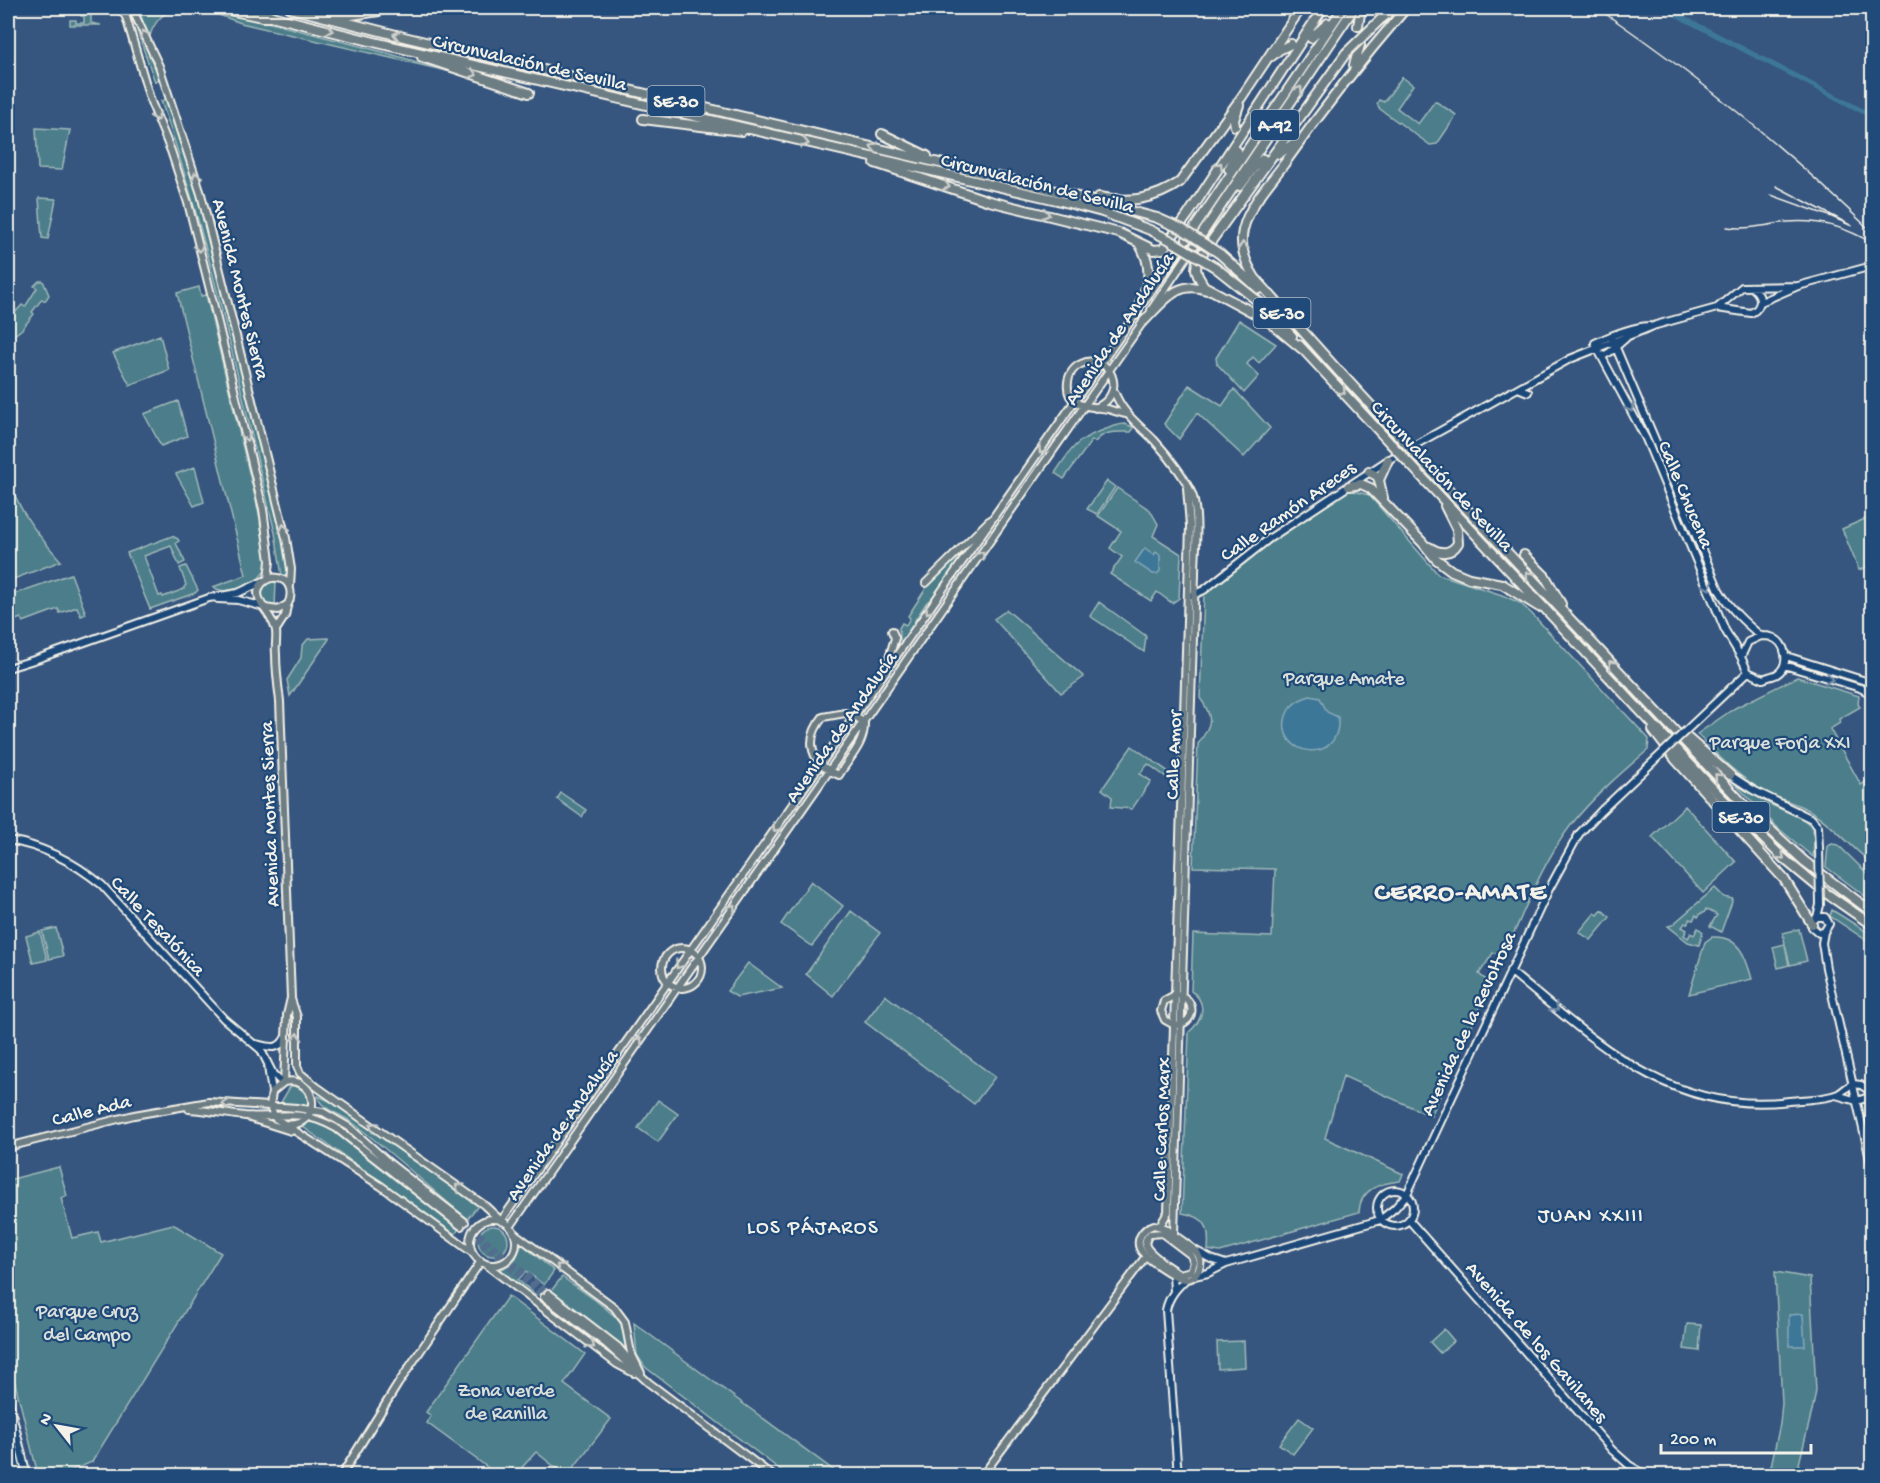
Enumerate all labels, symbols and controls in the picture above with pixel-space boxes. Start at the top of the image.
one-way arrow [324,23,334,36]
one-way arrow [140,30,152,41]
one-way arrow [393,30,403,43]
street label: Circunvalación de Sevilla [430,31,629,98]
one-way arrow [467,67,478,80]
road number: SE-30 [648,86,704,116]
one-way arrow [1291,86,1302,97]
road number: A-92 [1251,110,1299,140]
one-way arrow [149,111,162,122]
one-way arrow [799,135,809,148]
one-way arrow [869,141,879,154]
street label: Circunvalación de Sevilla [938,150,1137,221]
one-way arrow [1212,162,1223,173]
one-way arrow [191,171,203,182]
one-way arrow [940,179,951,191]
street label: Avenida Montes Sierra [205,197,272,384]
one-way arrow [1041,207,1051,220]
one-way arrow [1237,241,1250,251]
one-way arrow [192,242,204,253]
street label: Avenida de Andalucía [1061,248,1181,411]
road number: SE-30 [1254,298,1310,328]
one-way arrow [1335,385,1346,395]
street label: Circunvalación de Sevilla [1364,397,1517,558]
one-way arrow [1622,401,1634,412]
one-way arrow [238,432,251,442]
street label: Calle Chucena [1651,438,1717,553]
one-way arrow [1038,444,1049,455]
street label: Calle Ramón Areces [1217,457,1362,568]
one-way arrow [278,524,291,534]
one-way arrow [974,550,985,561]
one-way arrow [1525,572,1536,582]
one-way arrow [1701,580,1713,591]
one-way arrow [926,603,937,614]
street label: Avenida de Andalucía [782,647,904,808]
one-way arrow [1608,660,1619,671]
park label: Parque Amate [1282,669,1405,692]
one-way arrow [1823,672,1834,684]
street label: Calle Amor [1162,708,1189,800]
street label: Avenida Montes Sierra [257,720,286,907]
park label: Parque Forja XXI [1709,733,1851,756]
one-way arrow [1714,774,1725,784]
road number: SE-30 [1712,802,1770,832]
one-way arrow [772,821,783,832]
one-way arrow [1775,849,1785,860]
street label: Calle Tesalónica [104,872,209,983]
district label: CERRO-AMATE [1375,879,1548,910]
one-way arrow [725,903,736,914]
street label: Avenida de la Revoltosa [1417,928,1523,1120]
one-way arrow [675,959,686,970]
one-way arrow [1548,1001,1559,1012]
one-way arrow [290,1032,303,1041]
one-way arrow [632,1036,643,1047]
street label: Avenida de Andalucía [503,1045,625,1206]
street label: Calle Carlos Marx [1149,1056,1178,1202]
street label: Calle Ada [50,1091,135,1133]
one-way arrow [221,1098,230,1111]
one-way arrow [368,1122,379,1133]
one-way arrow [455,1183,466,1194]
district label: JUAN XXIII [1538,1205,1644,1230]
district label: LOS PÁJAROS [747,1216,879,1242]
street label: Avenida de los Gavilanes [1459,1258,1612,1429]
one-way arrow [556,1263,567,1274]
park label: Parque Cruz del Campo [35,1302,139,1348]
one-way arrow [585,1338,596,1349]
park label: Zona verde de Ranilla [458,1381,555,1427]
north arrow [27,1396,87,1456]
text: N [36,1410,58,1429]
scale bar [1661,1417,1811,1455]
text: 200 m [1670,1430,1717,1451]

